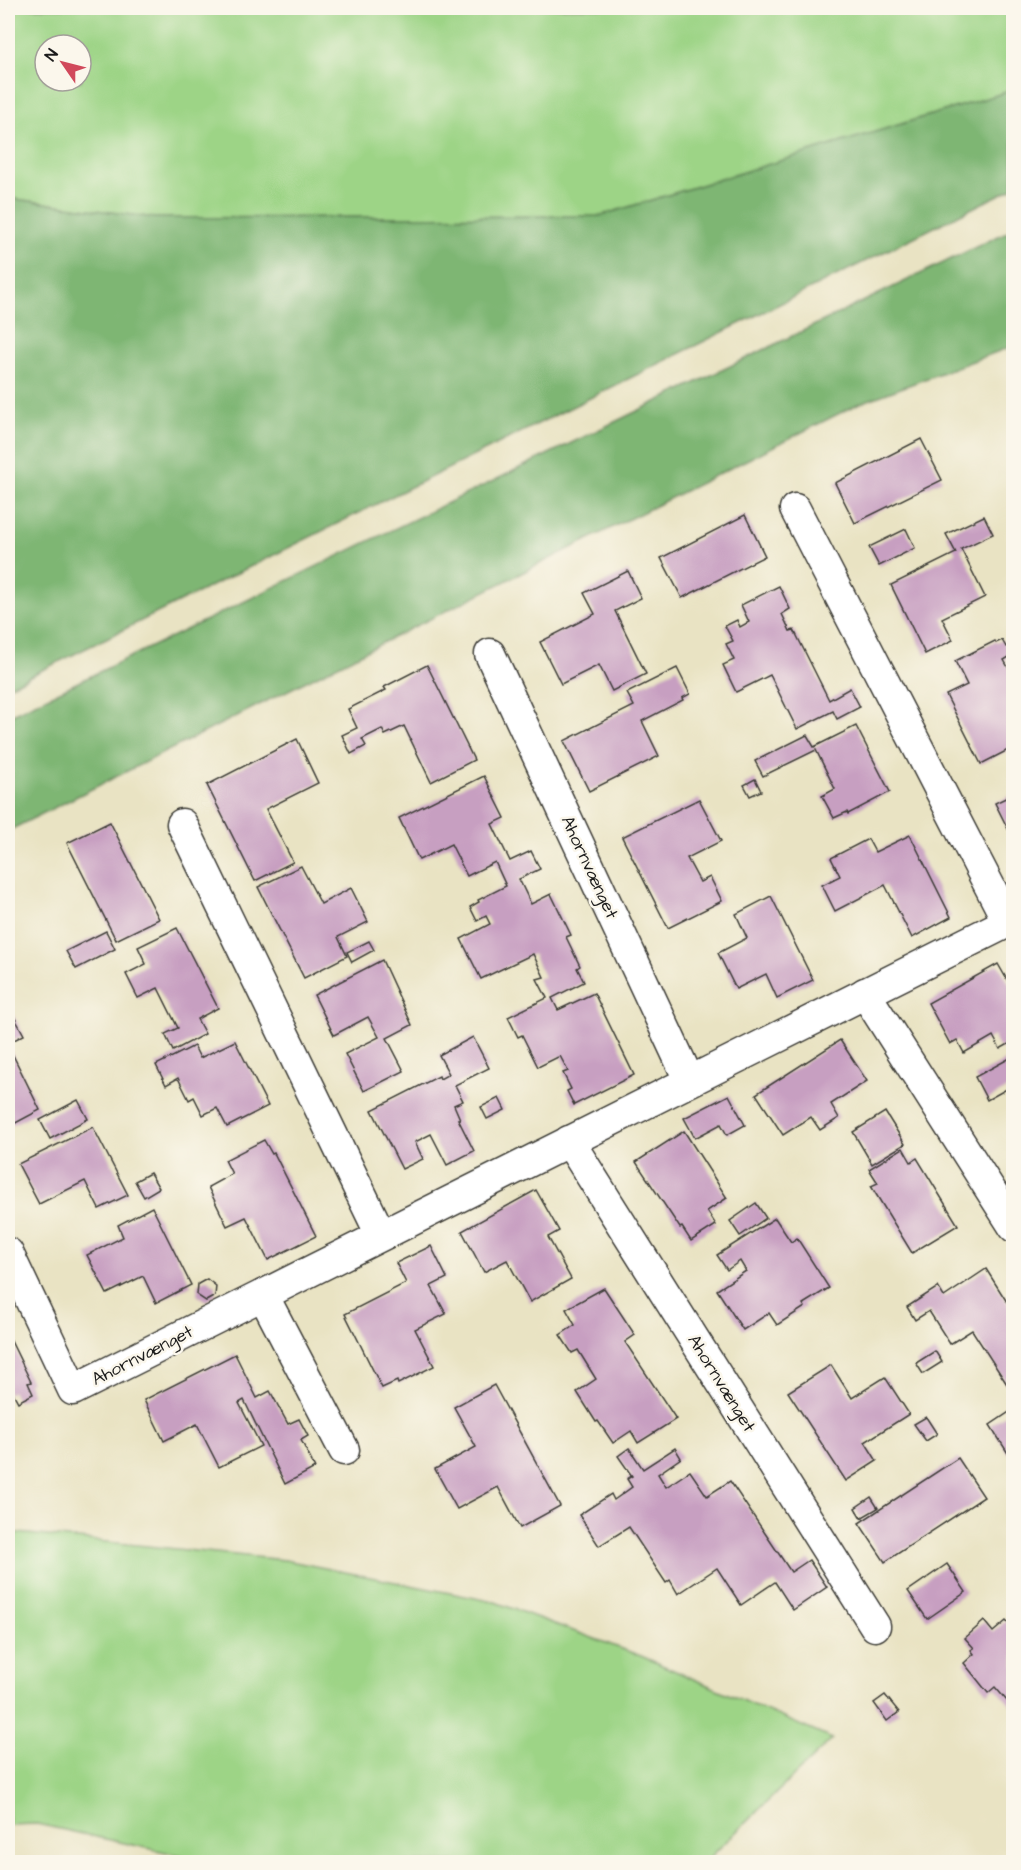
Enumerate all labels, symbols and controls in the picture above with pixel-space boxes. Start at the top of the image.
north arrow [33,33,93,93]
text: N [40,45,63,65]
street label: Ahornvænget [554,812,625,924]
street label: Ahornvænget [87,1319,198,1393]
street label: Ahornvænget [681,1330,762,1438]

